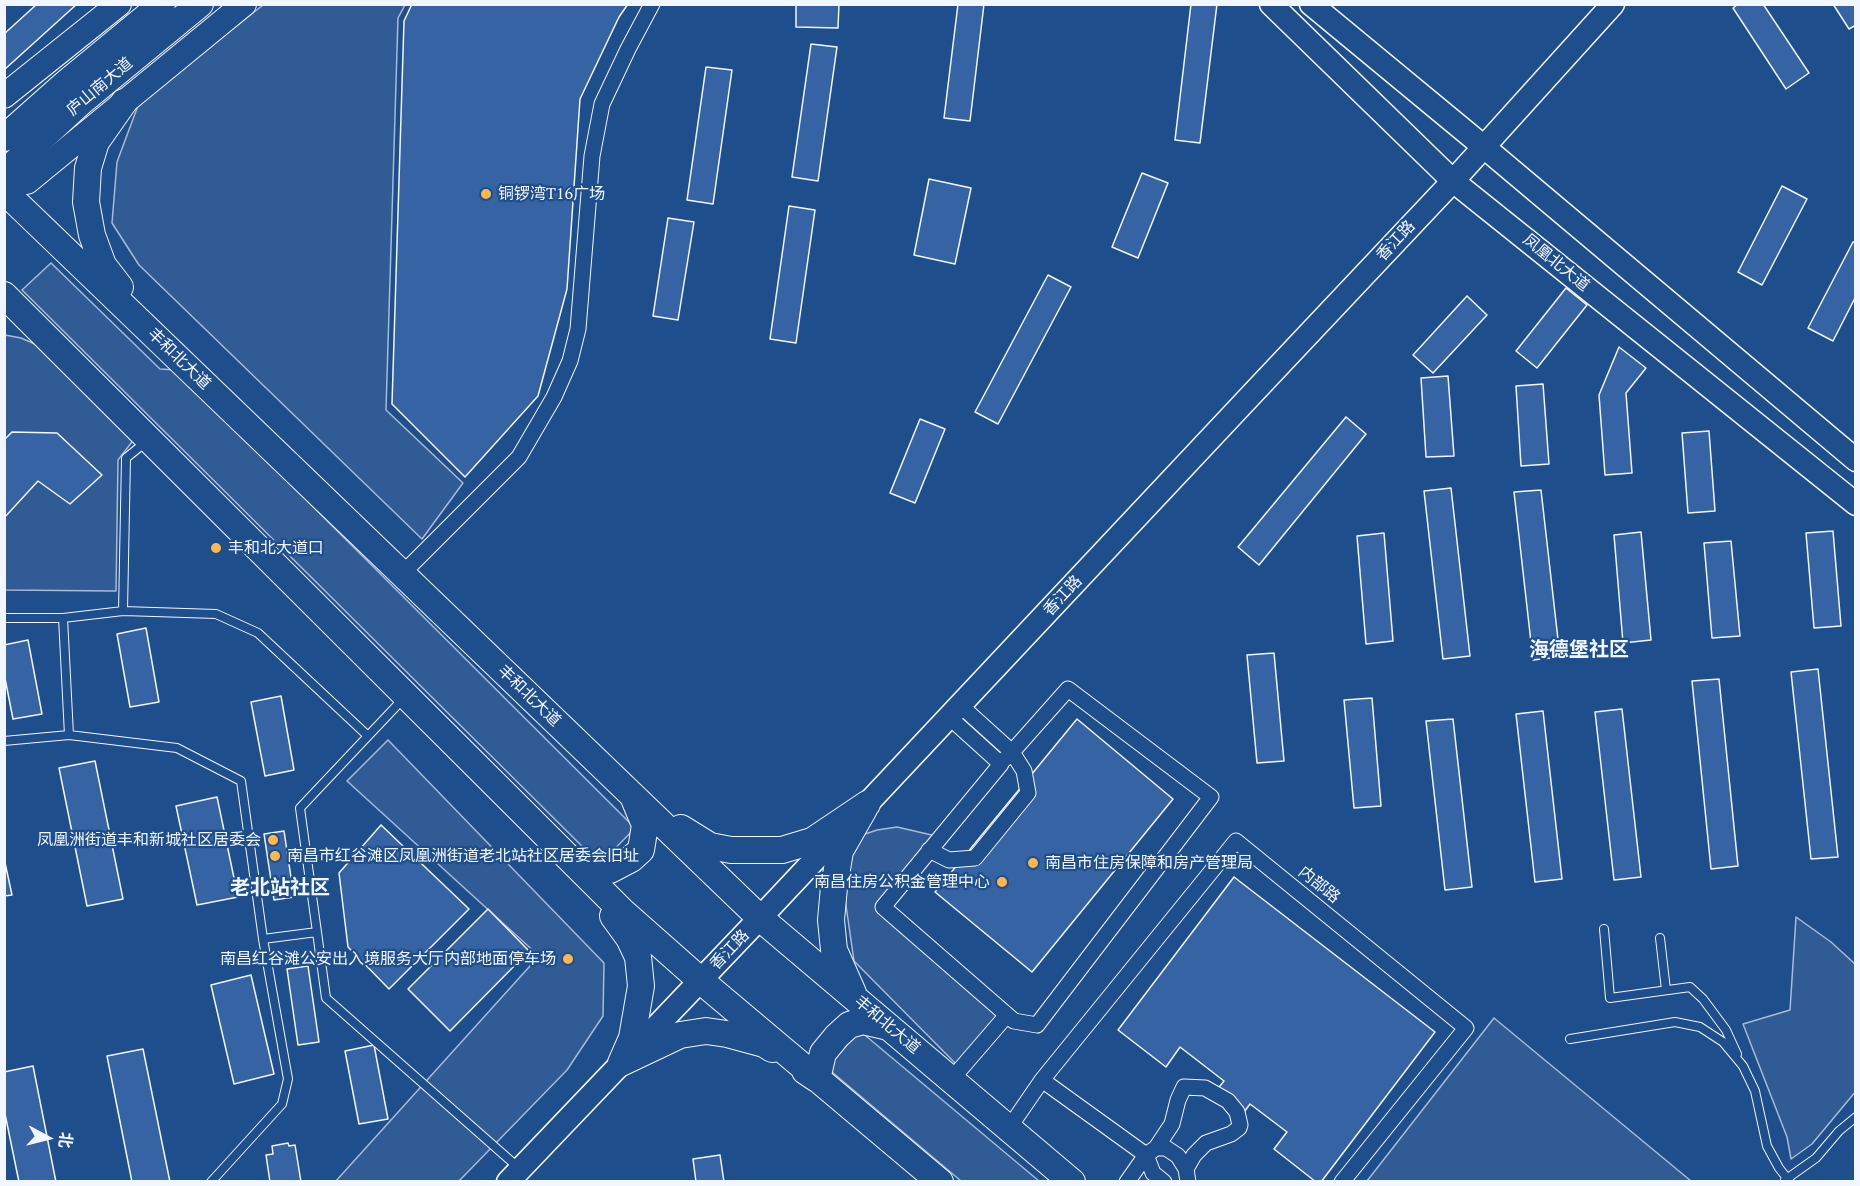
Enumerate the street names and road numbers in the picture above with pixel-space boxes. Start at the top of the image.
street label: 庐山南大道 [63,54,137,120]
street label: 香江路 [1373,217,1419,265]
street label: 凤凰北大道 [1519,230,1593,296]
street label: 丰和北大道 [144,324,214,394]
street label: 香江路 [1040,572,1086,620]
street label: 丰和北大道 [494,661,564,731]
street label: 内部路 [1294,862,1344,908]
street label: 香江路 [706,926,754,974]
street label: 丰和北大道 [850,992,924,1058]

